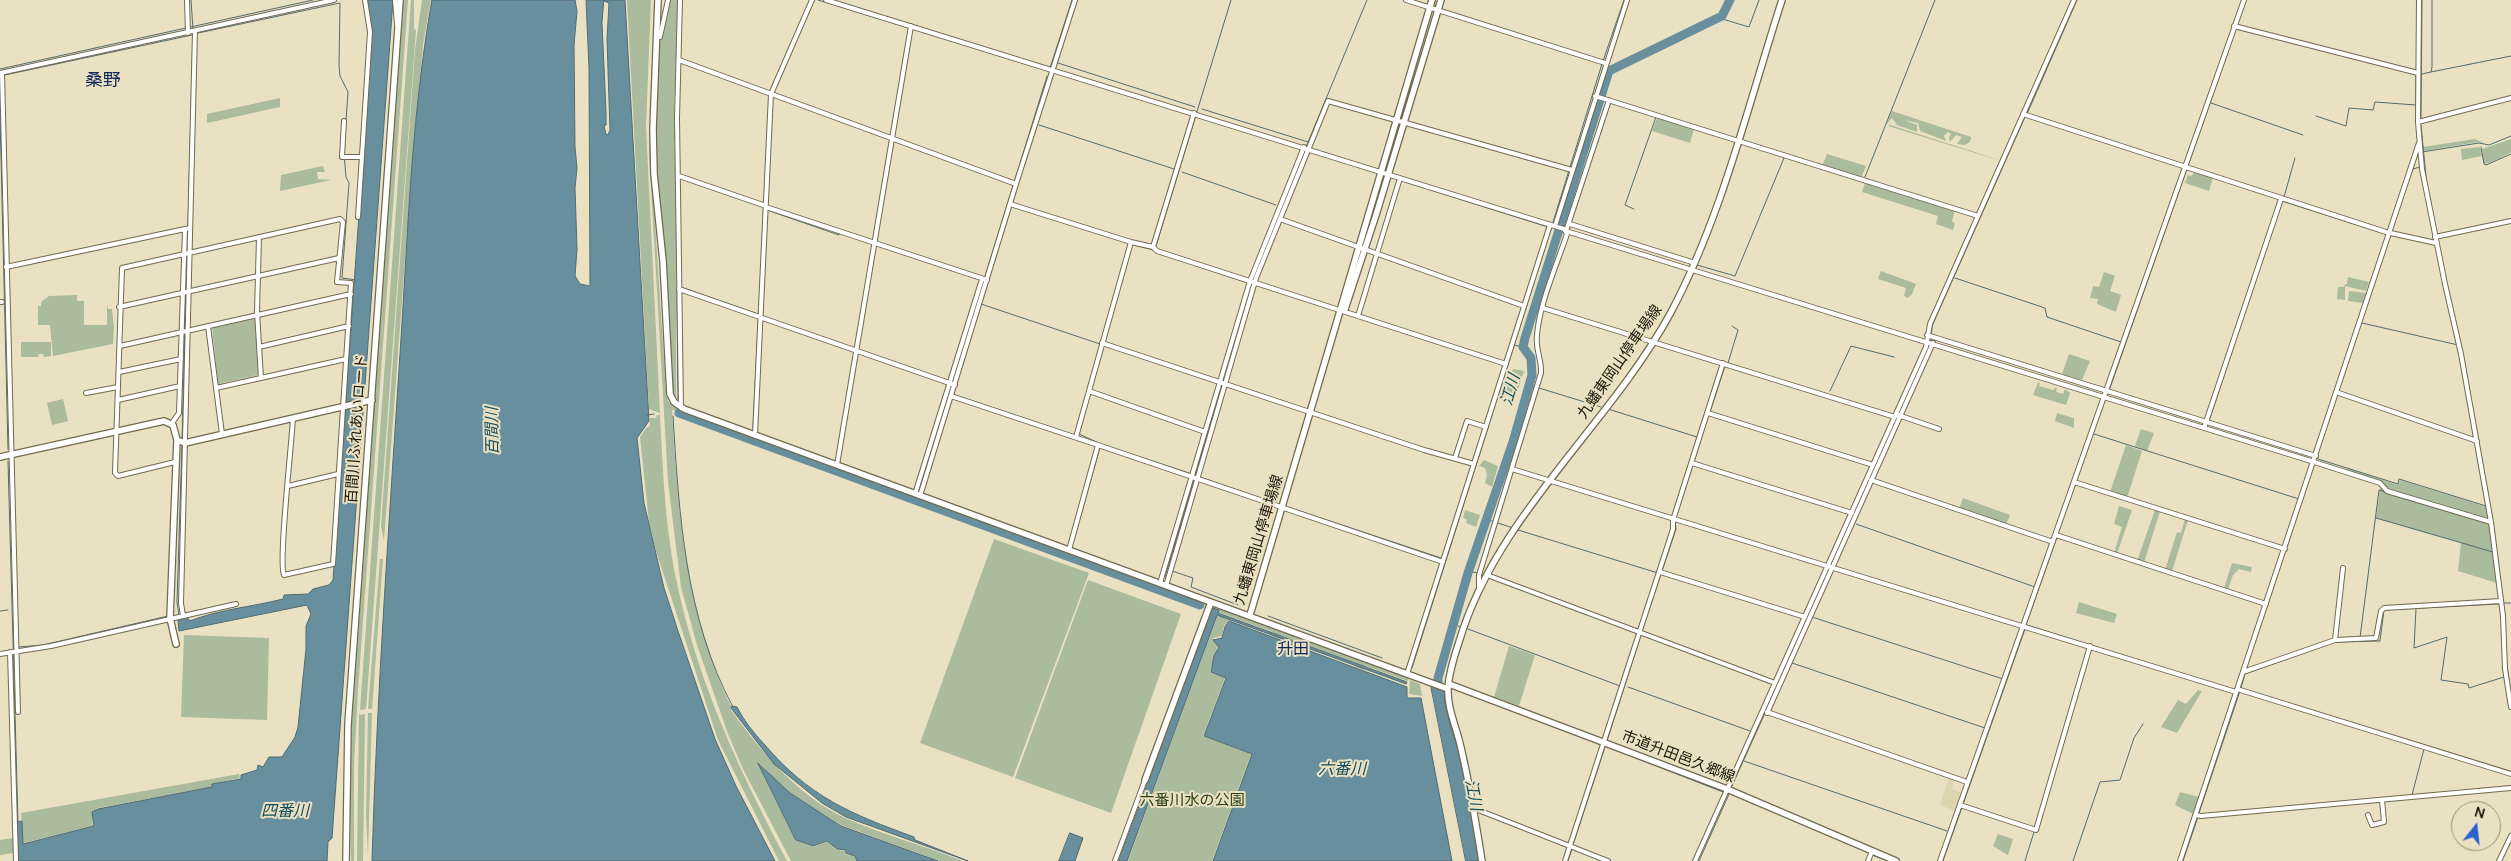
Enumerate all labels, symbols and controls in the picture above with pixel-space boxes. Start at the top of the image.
district label: 桑野 [85,70,121,92]
street label: 九蟠東岡山停車場線 [1574,302,1666,422]
street label: 百間川ふれあいロード [343,354,371,504]
water label: 江川 [1497,372,1525,408]
water label: 百間川 [483,407,503,455]
street label: 九蟠東岡山停車場線 [1231,473,1287,607]
district label: 升田 [1277,640,1309,660]
street label: 市道升田邑久郷線 [1619,727,1737,787]
water label: 六番川 [1318,760,1366,780]
water label: 江川 [1461,777,1485,813]
park label: 六番川水の公園 [1140,792,1244,810]
north arrow [2451,801,2501,851]
water label: 四番川 [261,802,309,822]
text: N [2473,802,2487,823]

